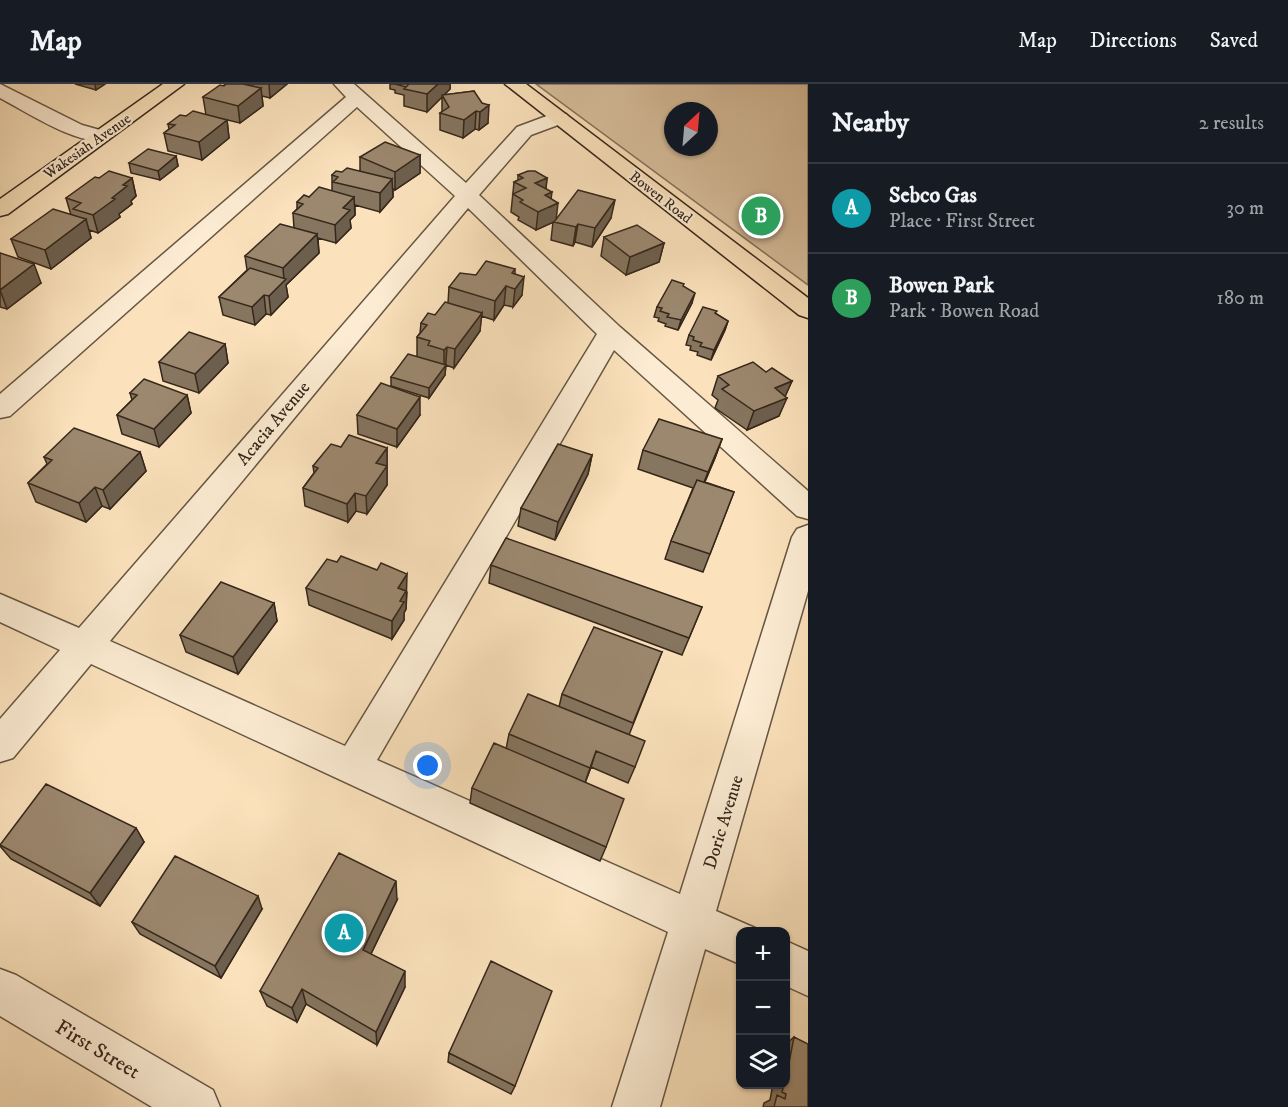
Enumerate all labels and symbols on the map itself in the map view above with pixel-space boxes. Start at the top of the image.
north arrow [664,102,718,156]
street label: Wakesiah Avenue [39,109,135,184]
street label: Bowen Road [625,167,696,228]
pin: B [742,194,780,238]
street label: Acacia Avenue [232,377,315,470]
your location [413,751,442,780]
street label: Doric Avenue [699,773,749,872]
pin: A [324,910,364,956]
street label: First Street [50,1015,145,1085]

